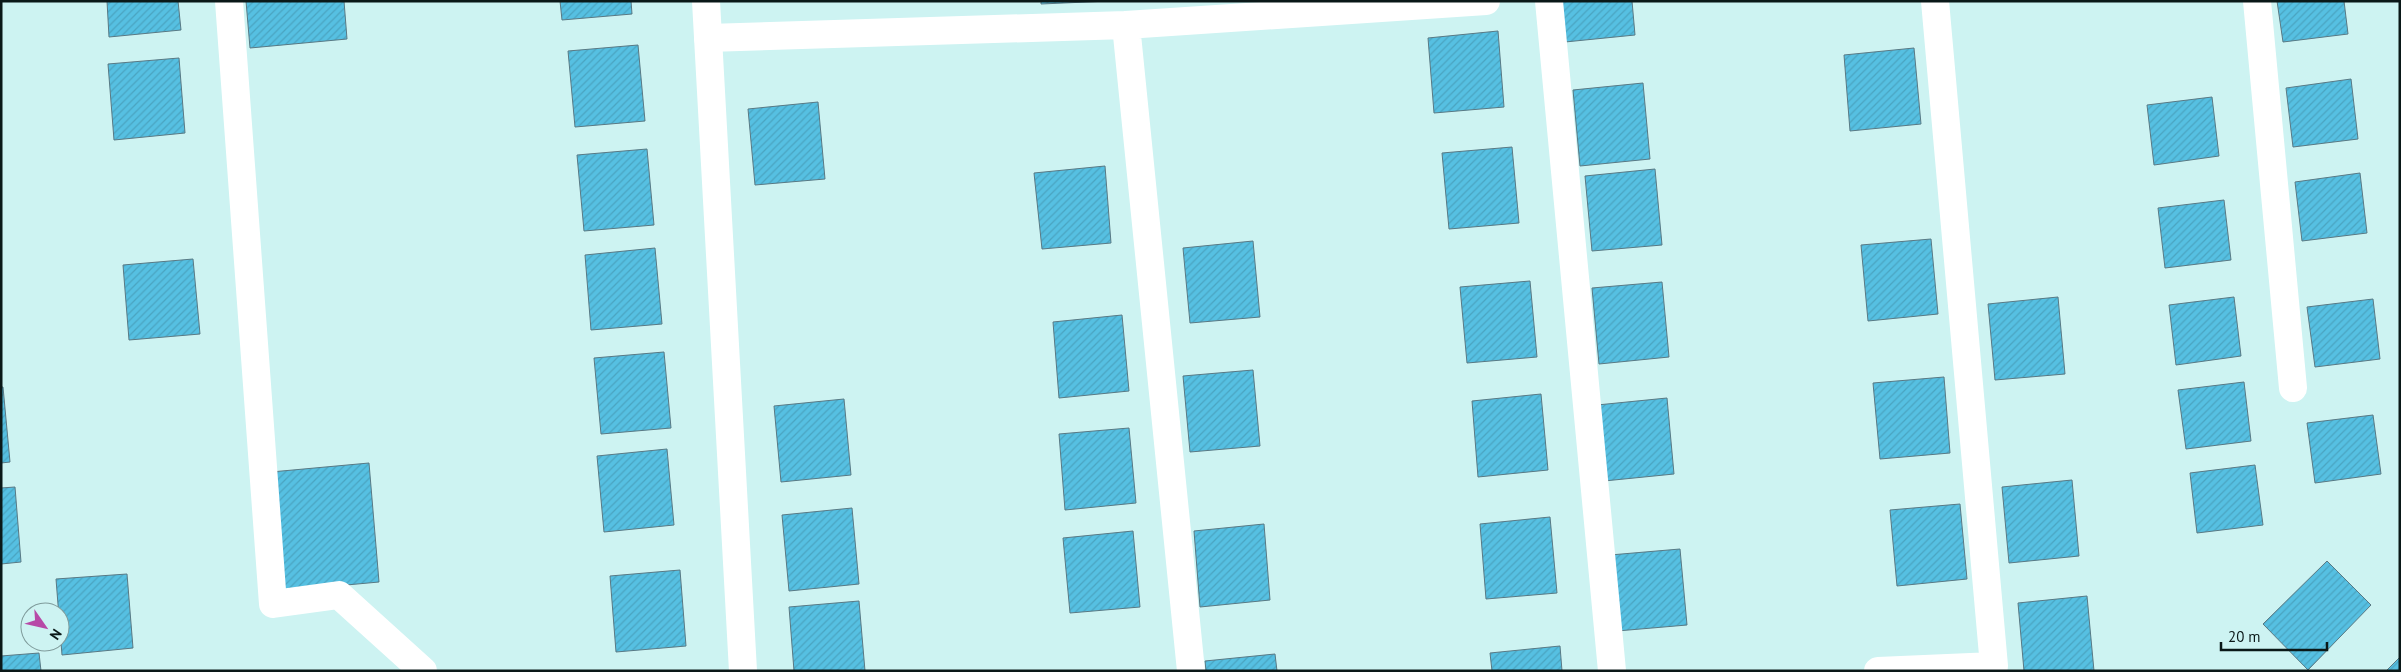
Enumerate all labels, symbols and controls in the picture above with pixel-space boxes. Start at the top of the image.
north arrow [20,602,70,652]
scale bar [2221,620,2327,652]
text: N [46,625,66,643]
text: 20 m [2228,627,2261,646]

